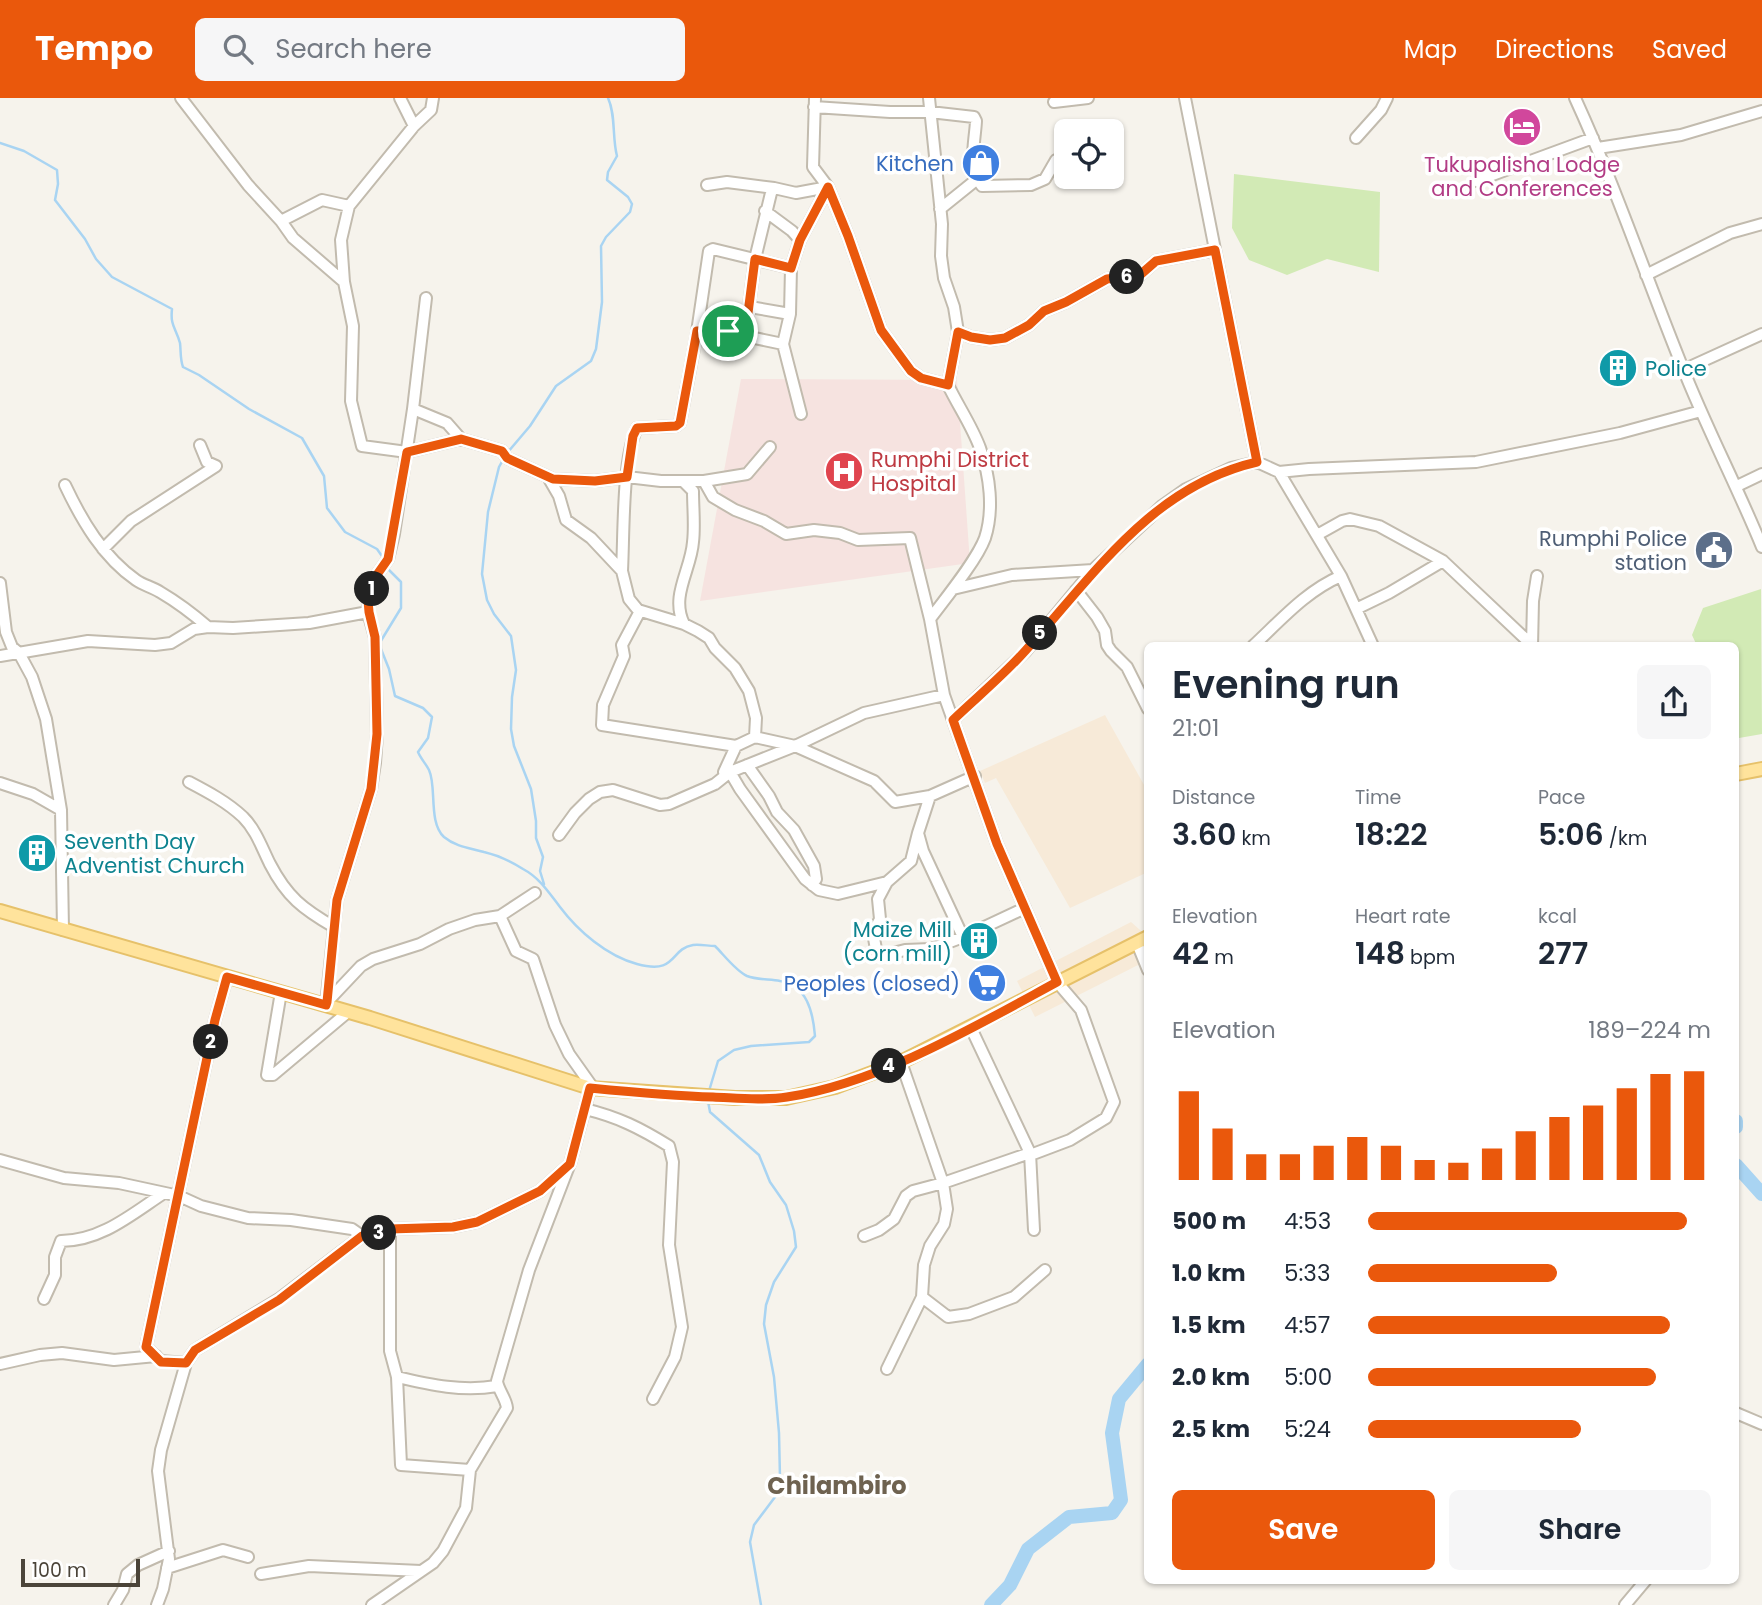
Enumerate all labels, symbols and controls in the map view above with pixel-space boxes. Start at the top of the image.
search box [195,18,685,81]
text: Tempo [35,25,153,72]
icon: search [219,30,257,68]
text: Search here [275,31,432,67]
text: Map [1404,33,1457,66]
text: Directions [1495,33,1614,66]
text: Saved [1652,33,1727,66]
hotel icon: Tukupalisha Lodge and Conferences [1501,106,1543,148]
map controls [1054,119,1124,189]
button: locate [1054,119,1124,189]
shop icon: Kitchen [960,142,1002,184]
place label: Kitchen [876,149,954,178]
place label: Tukupalisha Lodge and Conferences [1424,150,1620,203]
pin: 6 [1110,260,1144,294]
text: 6 [1120,263,1133,290]
pin [698,301,758,361]
icon: arrive [709,312,747,350]
building icon: Police [1597,347,1639,389]
place label: Police [1645,354,1707,383]
place label: Rumphi District Hospital [871,445,1029,498]
hospital icon: Rumphi District Hospital [823,450,865,492]
place label: Rumphi Police station [1539,524,1687,577]
public building icon: Rumphi Police station [1693,529,1735,571]
pin: 1 [354,572,390,606]
text: 1 [368,575,375,602]
pin: 5 [1023,616,1058,650]
text: 5 [1033,619,1046,646]
text: Evening run [1172,658,1400,711]
button: share [1637,665,1711,739]
text: 21:01 [1172,712,1219,744]
text: Distance [1172,784,1255,811]
text: Time [1355,784,1401,811]
text: Pace [1538,784,1585,811]
text: 3.60 [1172,813,1236,856]
text: 18:22 [1355,813,1427,856]
text: 5:06 [1538,813,1604,856]
text: km [1236,825,1271,852]
text: /km [1604,825,1647,852]
place label: Seventh Day Adventist Church [64,827,245,880]
building icon: Seventh Day Adventist Church [16,832,58,874]
text: Elevation [1172,903,1258,930]
text: Heart rate [1355,903,1450,930]
text: kcal [1538,903,1577,930]
place label: Maize Mill (corn mill) [843,915,952,968]
building icon: Maize Mill (corn mill) [958,920,1000,962]
text: 42 [1172,932,1209,975]
text: 148 [1355,932,1405,975]
text: 277 [1538,932,1588,975]
text: m [1209,944,1234,971]
text: bpm [1405,944,1455,971]
supermarket icon: Peoples (closed) [966,962,1008,1004]
place label: Peoples (closed) [784,969,960,998]
text: Elevation [1172,1014,1276,1046]
text: 189–224 m [1588,1014,1711,1046]
pin: 2 [194,1024,228,1060]
text: 2 [205,1028,216,1055]
pin: 4 [872,1048,906,1084]
text: 4 [882,1052,895,1079]
text: 500 m [1172,1205,1246,1237]
text: 4:53 [1284,1205,1331,1237]
pin: 3 [362,1216,396,1250]
text: 3 [373,1219,384,1246]
text: 1.0 km [1172,1257,1246,1289]
text: 5:33 [1284,1257,1330,1289]
text: 1.5 km [1172,1309,1246,1341]
text: 4:57 [1284,1309,1330,1341]
text: 2.0 km [1172,1361,1250,1393]
text: 5:00 [1284,1361,1332,1393]
text: 2.5 km [1172,1413,1250,1445]
text: 5:24 [1284,1413,1331,1445]
district label: Chilambiro [767,1469,907,1502]
button: Save [1172,1490,1435,1570]
button: Share [1449,1490,1711,1570]
scale bar [21,1556,140,1588]
text: 100 m [32,1557,87,1584]

